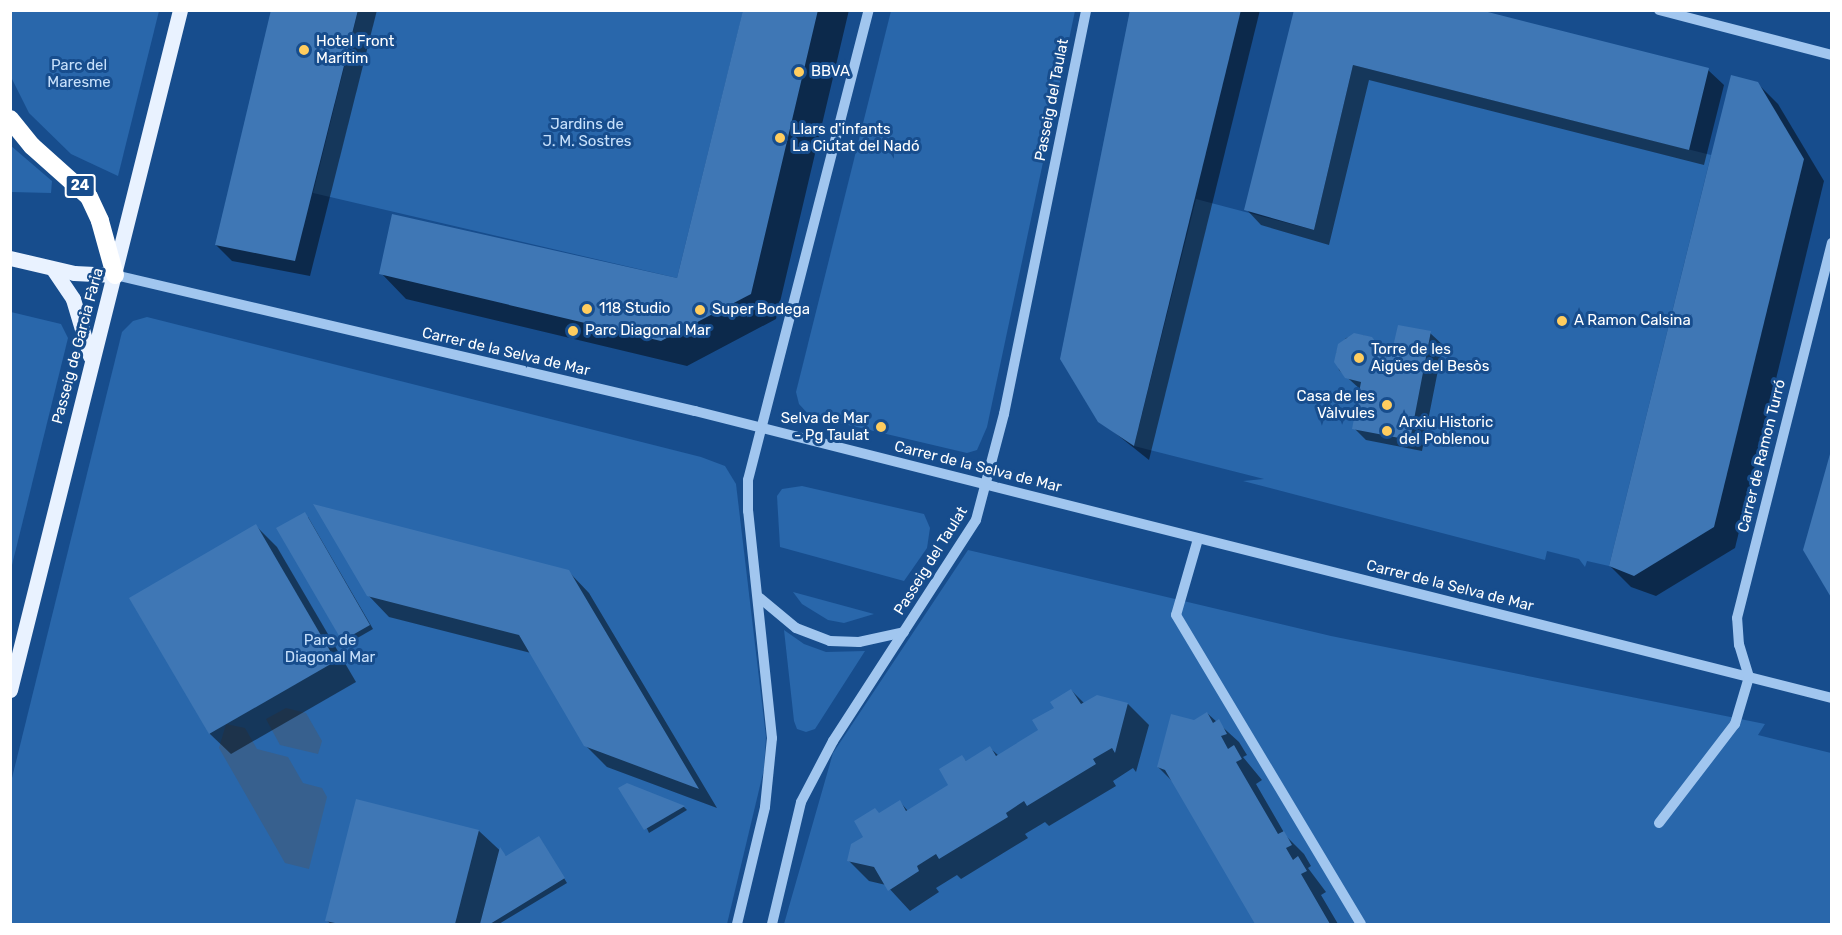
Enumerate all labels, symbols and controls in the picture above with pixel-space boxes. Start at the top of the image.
place label: Hotel Front Marítim [316,32,394,67]
street label: Passeig del Taulat [1031,37,1073,163]
marker: Hotel Front Marítim [297,43,311,57]
park label: Parc del Maresme [47,56,111,91]
place label: BBVA [811,63,850,81]
marker: BBVA [792,65,806,79]
park label: Jardins de J. M. Sostres [543,115,631,150]
place label: Llars d'infants La Ciutat del Nadó [792,120,920,155]
marker: Llars d'infants La Ciutat del Nadó [773,131,787,145]
road number: 24 [64,175,97,197]
street label: Passeig de Garcia Fària [48,266,108,426]
place label: 118 Studio [599,300,670,318]
place label: Super Bodega [712,301,810,319]
marker: 118 Studio [580,302,594,316]
marker: Super Bodega [693,303,707,317]
place label: A Ramon Calsina [1574,312,1691,330]
marker: A Ramon Calsina [1555,314,1569,328]
place label: Parc Diagonal Mar [585,322,711,340]
street label: Carrer de la Selva de Mar [420,324,592,380]
marker: Parc Diagonal Mar [566,324,580,338]
place label: Torre de les Aigües del Besòs [1371,340,1489,375]
marker: Torre de les Aigües del Besòs [1352,351,1366,365]
street label: Carrer de Ramon Turró [1734,377,1790,535]
place label: Casa de les Vàlvules [1296,387,1375,422]
marker: Casa de les Vàlvules [1380,398,1394,412]
place label: Selva de Mar - Pg Taulat [781,409,869,444]
place label: Arxiu Historic del Poblenou [1399,413,1493,448]
marker: Selva de Mar - Pg Taulat [874,420,888,434]
marker: Arxiu Historic del Poblenou [1380,424,1394,438]
street label: Carrer de la Selva de Mar [892,437,1064,497]
street label: Passeig del Taulat [890,503,972,619]
street label: Carrer de la Selva de Mar [1364,556,1536,616]
park label: Parc de Diagonal Mar [285,631,375,666]

